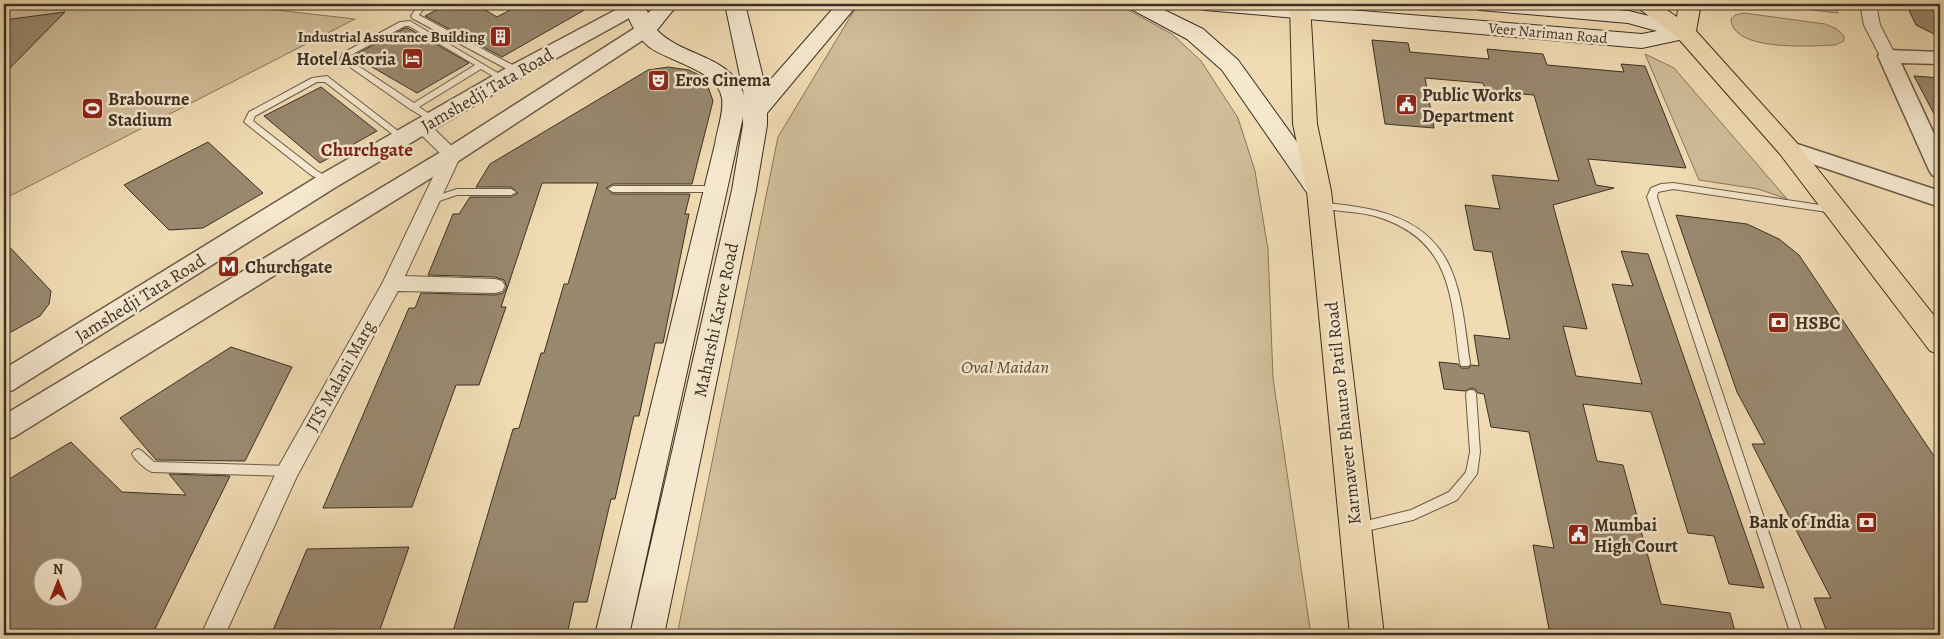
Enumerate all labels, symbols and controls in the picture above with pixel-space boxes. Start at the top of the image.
street label: Veer Nariman Road [1487,18,1609,48]
building icon: Industrial Assurance Building [489,25,513,49]
place label: Industrial Assurance Building [298,27,485,47]
street label: Jamshedji Tata Road [416,42,558,138]
place label: Hotel Astoria [296,47,396,71]
hotel icon: Hotel Astoria [400,47,424,71]
theatre icon: Eros Cinema [647,68,671,92]
place label: Eros Cinema [675,68,771,92]
place label: Public Works Department [1422,83,1522,128]
place label: Brabourne Stadium [108,87,189,132]
public building icon: Public Works Department [1394,93,1418,117]
sports icon: Brabourne Stadium [80,97,104,121]
district label: Churchgate [321,137,413,163]
street label: Maharshi Karve Road [688,240,744,399]
street label: Jamshedji Tata Road [70,248,210,348]
metro station icon: Churchgate [217,255,241,279]
place label: Churchgate [245,255,332,279]
street label: Karmaveer Bhaurao Patil Road [1319,300,1367,526]
bank icon: HSBC [1767,311,1791,335]
place label: HSBC [1795,311,1841,335]
street label: JTS Malani Marg [300,316,380,436]
park label: Oval Maidan [961,355,1049,379]
place label: Bank of India [1749,510,1850,534]
bank icon: Bank of India [1854,510,1878,534]
place label: Mumbai High Court [1594,513,1678,558]
public building icon: Mumbai High Court [1566,523,1590,547]
north arrow [32,556,82,606]
text: N [53,560,63,579]

